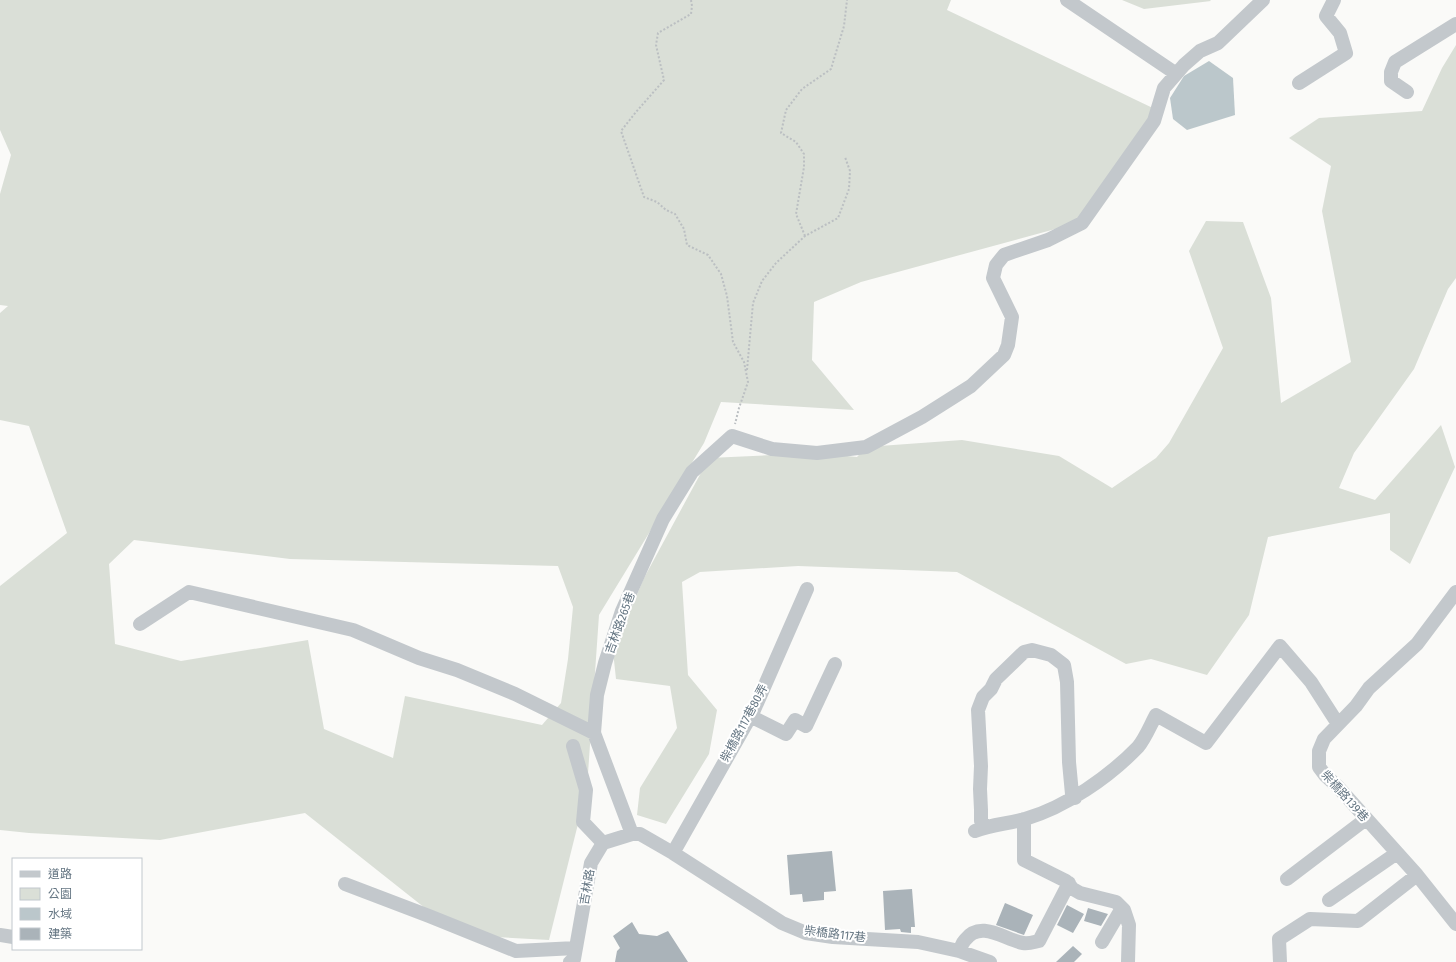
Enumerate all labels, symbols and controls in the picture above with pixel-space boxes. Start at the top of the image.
street label: 吉林路265巷 [602,590,638,656]
street label: 柴橋路117巷80弄 [718,682,770,764]
street label: 柴橋路139巷 [1318,768,1372,824]
legend [12,858,142,950]
text: 道路 [48,867,72,881]
street label: 吉林路 [577,868,597,906]
text: 公園 [48,887,72,901]
text: 水域 [48,907,72,921]
street label: 柴橋路117巷 [803,923,867,945]
text: 建築 [48,927,72,941]

